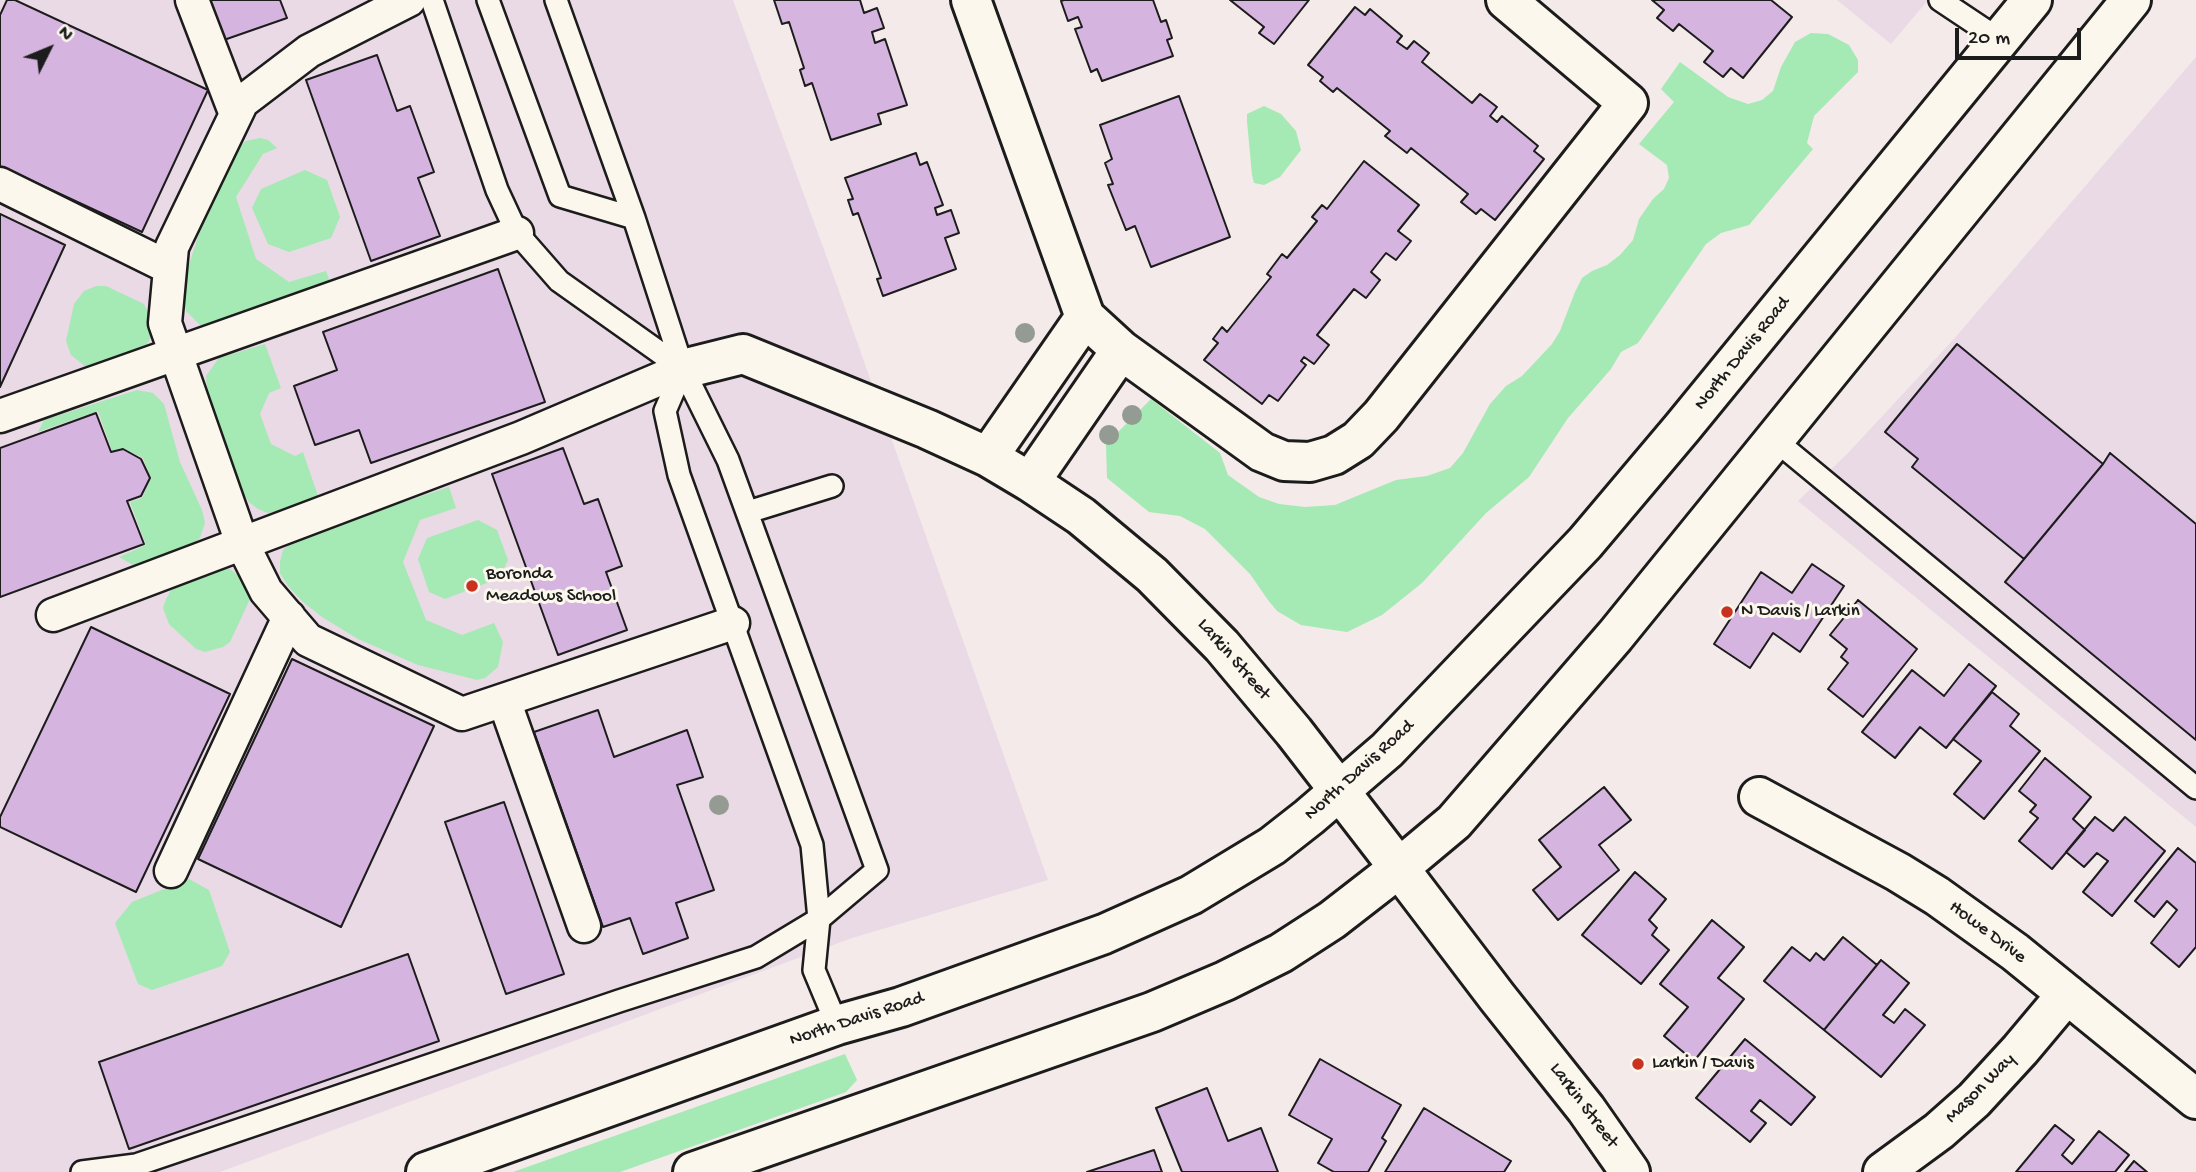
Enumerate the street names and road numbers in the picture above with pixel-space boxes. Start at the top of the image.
street label: North Davis Road [1690,292,1796,416]
street label: Larkin Street [1191,614,1275,706]
street label: North Davis Road [1300,716,1420,826]
street label: Howe Drive [1944,896,2030,970]
street label: North Davis Road [787,988,927,1052]
street label: Mason Way [1941,1049,2021,1129]
street label: Larkin Street [1544,1059,1622,1153]

